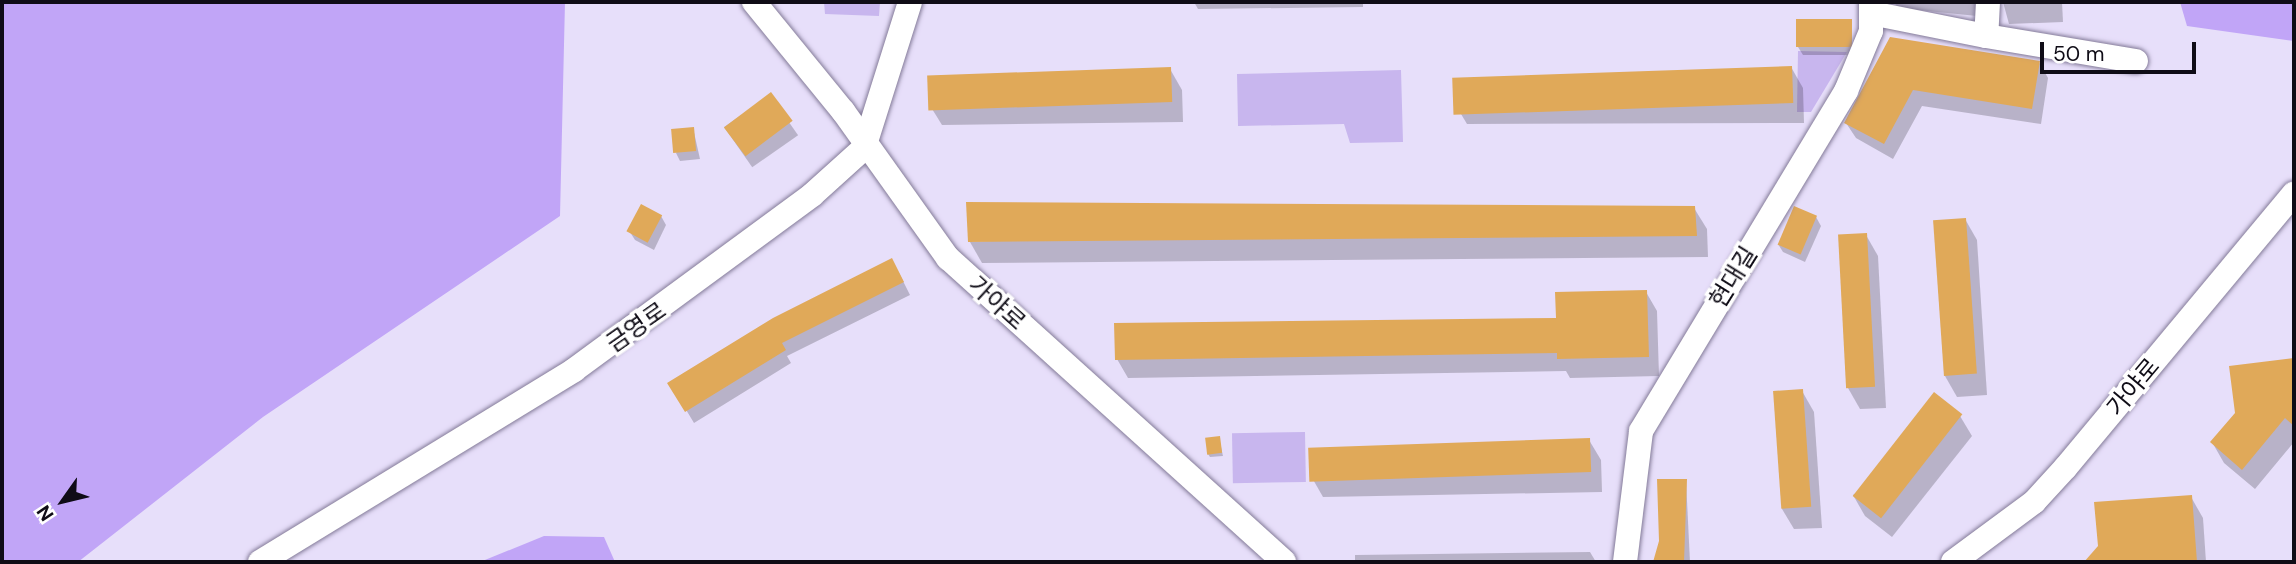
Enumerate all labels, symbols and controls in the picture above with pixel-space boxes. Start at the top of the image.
scale bar [2044,28,2200,72]
text: 50 m [2053,40,2104,68]
street label: 현대길 [1703,241,1763,313]
street label: 가야로 [963,270,1031,336]
street label: 금영로 [601,296,671,358]
street label: 가야로 [2101,352,2165,422]
north arrow [28,466,98,536]
text: N [31,500,59,526]

